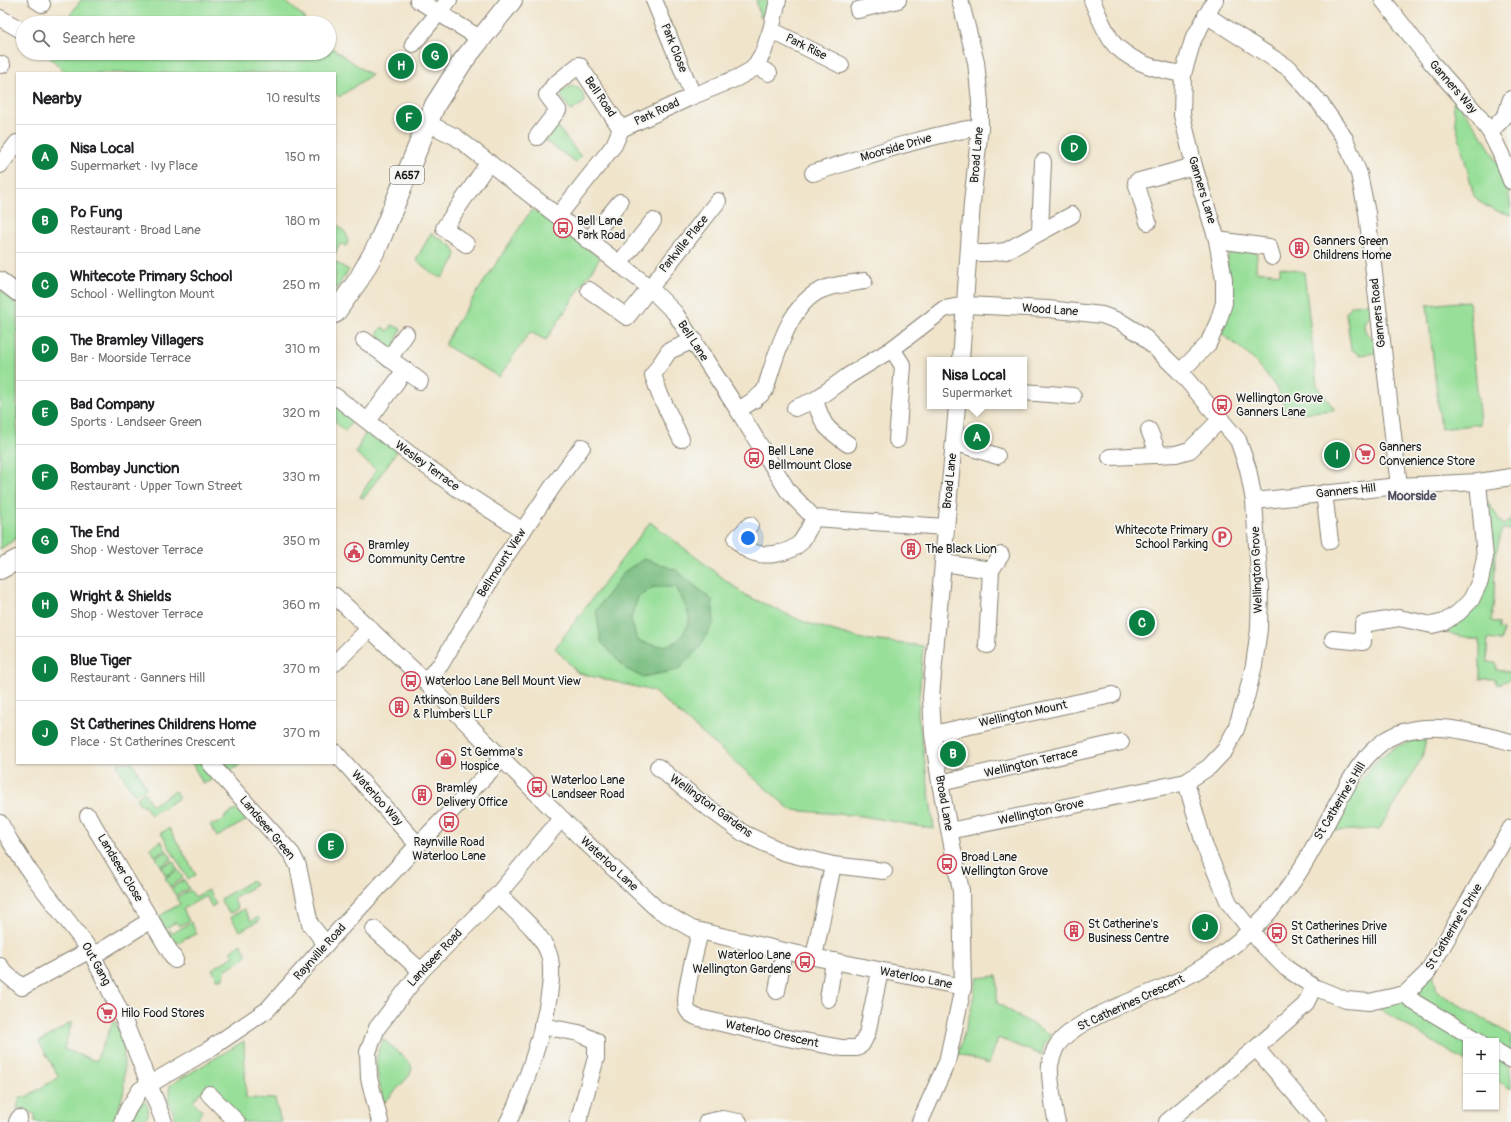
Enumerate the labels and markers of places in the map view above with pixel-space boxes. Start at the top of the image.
pin: G [422,41,448,71]
pin: H [388,51,414,81]
pin: F [396,103,422,133]
pin: D [1061,133,1087,163]
place label: Bell Lane Park Road [577,214,626,243]
bus stop icon: Bell Lane Park Road [552,217,574,239]
place label: Ganners Green Childrens Home [1313,234,1392,263]
building icon: Ganners Green Childrens Home [1288,237,1310,259]
place label: Wellington Grove Ganners Lane [1236,391,1323,420]
bus stop icon: Wellington Grove Ganners Lane [1211,394,1233,416]
pin: A [964,422,990,452]
pin: I [1324,440,1350,470]
place label: Ganners Convenience Store [1379,440,1475,469]
supermarket icon: Ganners Convenience Store [1354,443,1376,465]
place label: Bell Lane Bellmount Close [768,444,852,473]
bus stop icon: Bell Lane Bellmount Close [743,447,765,469]
place label: Whitecote Primary School Parking [1115,523,1208,552]
parking icon: Whitecote Primary School Parking [1211,526,1233,548]
place label: Bramley Community Centre [368,538,465,567]
building icon: The Black Lion [900,538,922,560]
public building icon: Bramley Community Centre [343,541,365,563]
place label: The Black Lion [925,542,997,557]
pin: C [1129,608,1155,638]
bus stop icon: Waterloo Lane Bell Mount View [400,670,422,692]
place label: Waterloo Lane Bell Mount View [425,674,581,689]
place label: Atkinson Builders & Plumbers LLP [413,693,500,722]
building icon: Atkinson Builders & Plumbers LLP [388,696,410,718]
pin: B [940,739,966,769]
place label: St Gemma's Hospice [460,745,523,774]
shop icon: St Gemma's Hospice [435,748,457,770]
place label: Waterloo Lane Landseer Road [551,773,625,802]
bus stop icon: Waterloo Lane Landseer Road [526,776,548,798]
place label: Bramley Delivery Office [436,781,508,810]
building icon: Bramley Delivery Office [411,784,433,806]
bus stop icon: Raynville Road Waterloo Lane [438,811,460,833]
pin: E [318,831,344,861]
place label: Raynville Road Waterloo Lane [412,835,486,864]
place label: Broad Lane Wellington Grove [961,850,1048,879]
bus stop icon: Broad Lane Wellington Grove [936,853,958,875]
pin: J [1192,912,1218,942]
place label: St Catherine's Business Centre [1088,917,1169,946]
place label: St Catherines Drive St Catherines Hill [1291,919,1387,948]
building icon: St Catherine's Business Centre [1063,920,1085,942]
bus stop icon: St Catherines Drive St Catherines Hill [1266,922,1288,944]
place label: Waterloo Lane Wellington Gardens [693,948,792,977]
bus stop icon: Waterloo Lane Wellington Gardens [794,951,816,973]
supermarket icon: Hilo Food Stores [96,1002,118,1024]
place label: Hilo Food Stores [121,1006,205,1021]

